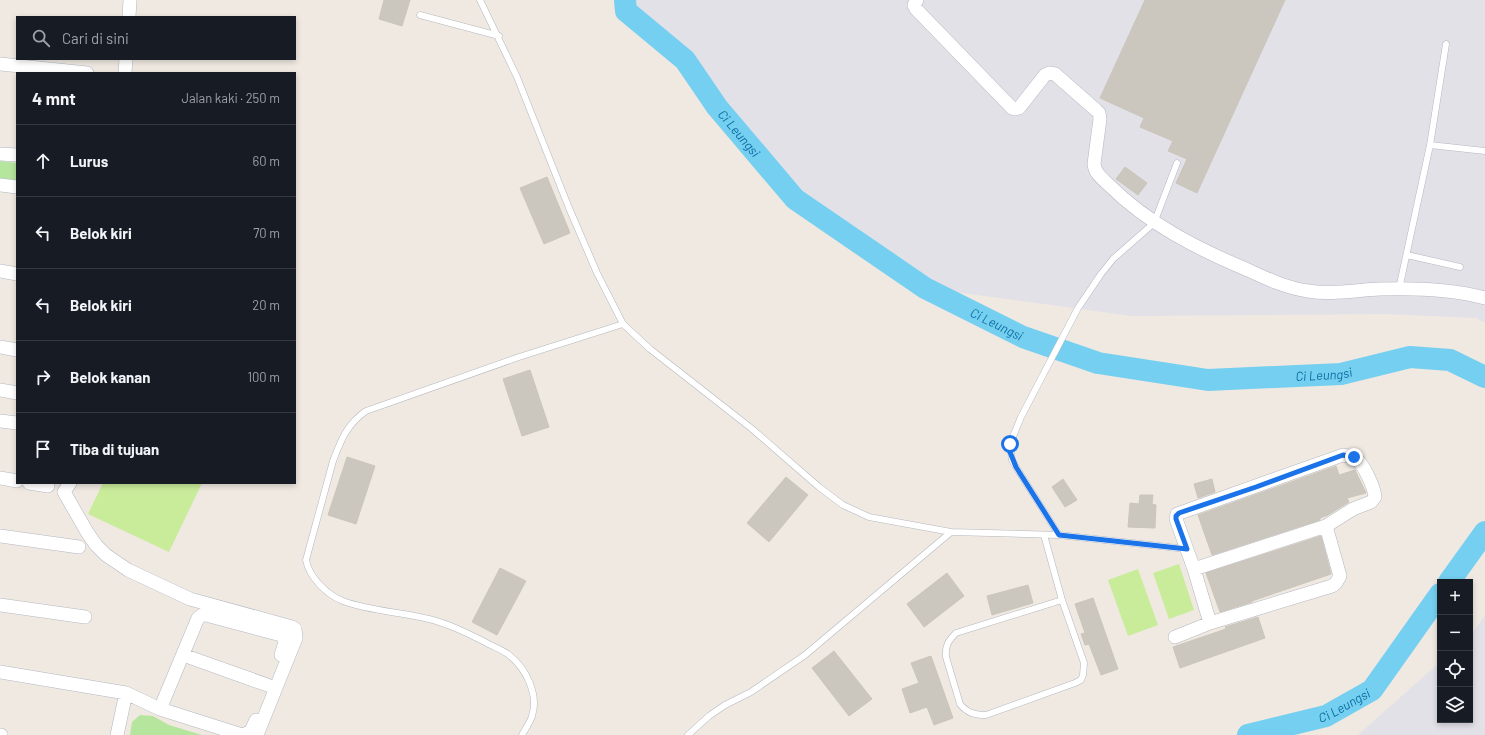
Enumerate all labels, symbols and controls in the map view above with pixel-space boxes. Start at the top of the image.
search box [16,16,296,60]
icon: search [30,27,52,49]
text: Cari di sini [62,29,129,47]
text: 4 mnt [32,88,76,108]
text: Jalan kaki · 250 m [181,90,280,106]
water label: Ci Leungsi [715,106,764,161]
icon: ahead [32,150,54,172]
text: Lurus [70,152,108,170]
text: 60 m [253,153,280,169]
icon: left [32,222,54,244]
text: Belok kiri [70,224,132,242]
text: 70 m [253,225,280,241]
icon: left [32,294,54,316]
text: Belok kiri [70,296,132,314]
text: 20 m [252,297,280,313]
water label: Ci Leungsi [968,304,1026,344]
water label: Ci Leungsi [1295,363,1355,384]
icon: right [32,366,54,388]
text: Belok kanan [70,368,150,386]
text: 100 m [247,369,280,385]
route start [1001,435,1019,453]
icon: arrive [32,438,54,460]
text: Tiba di tujuan [70,440,159,458]
route end [1345,448,1363,466]
map controls [1437,579,1473,723]
button: + [1437,579,1473,615]
button: − [1437,615,1473,651]
button: locate [1437,651,1473,687]
water label: Ci Leungsi [1317,684,1373,726]
button: layers [1437,687,1473,723]

